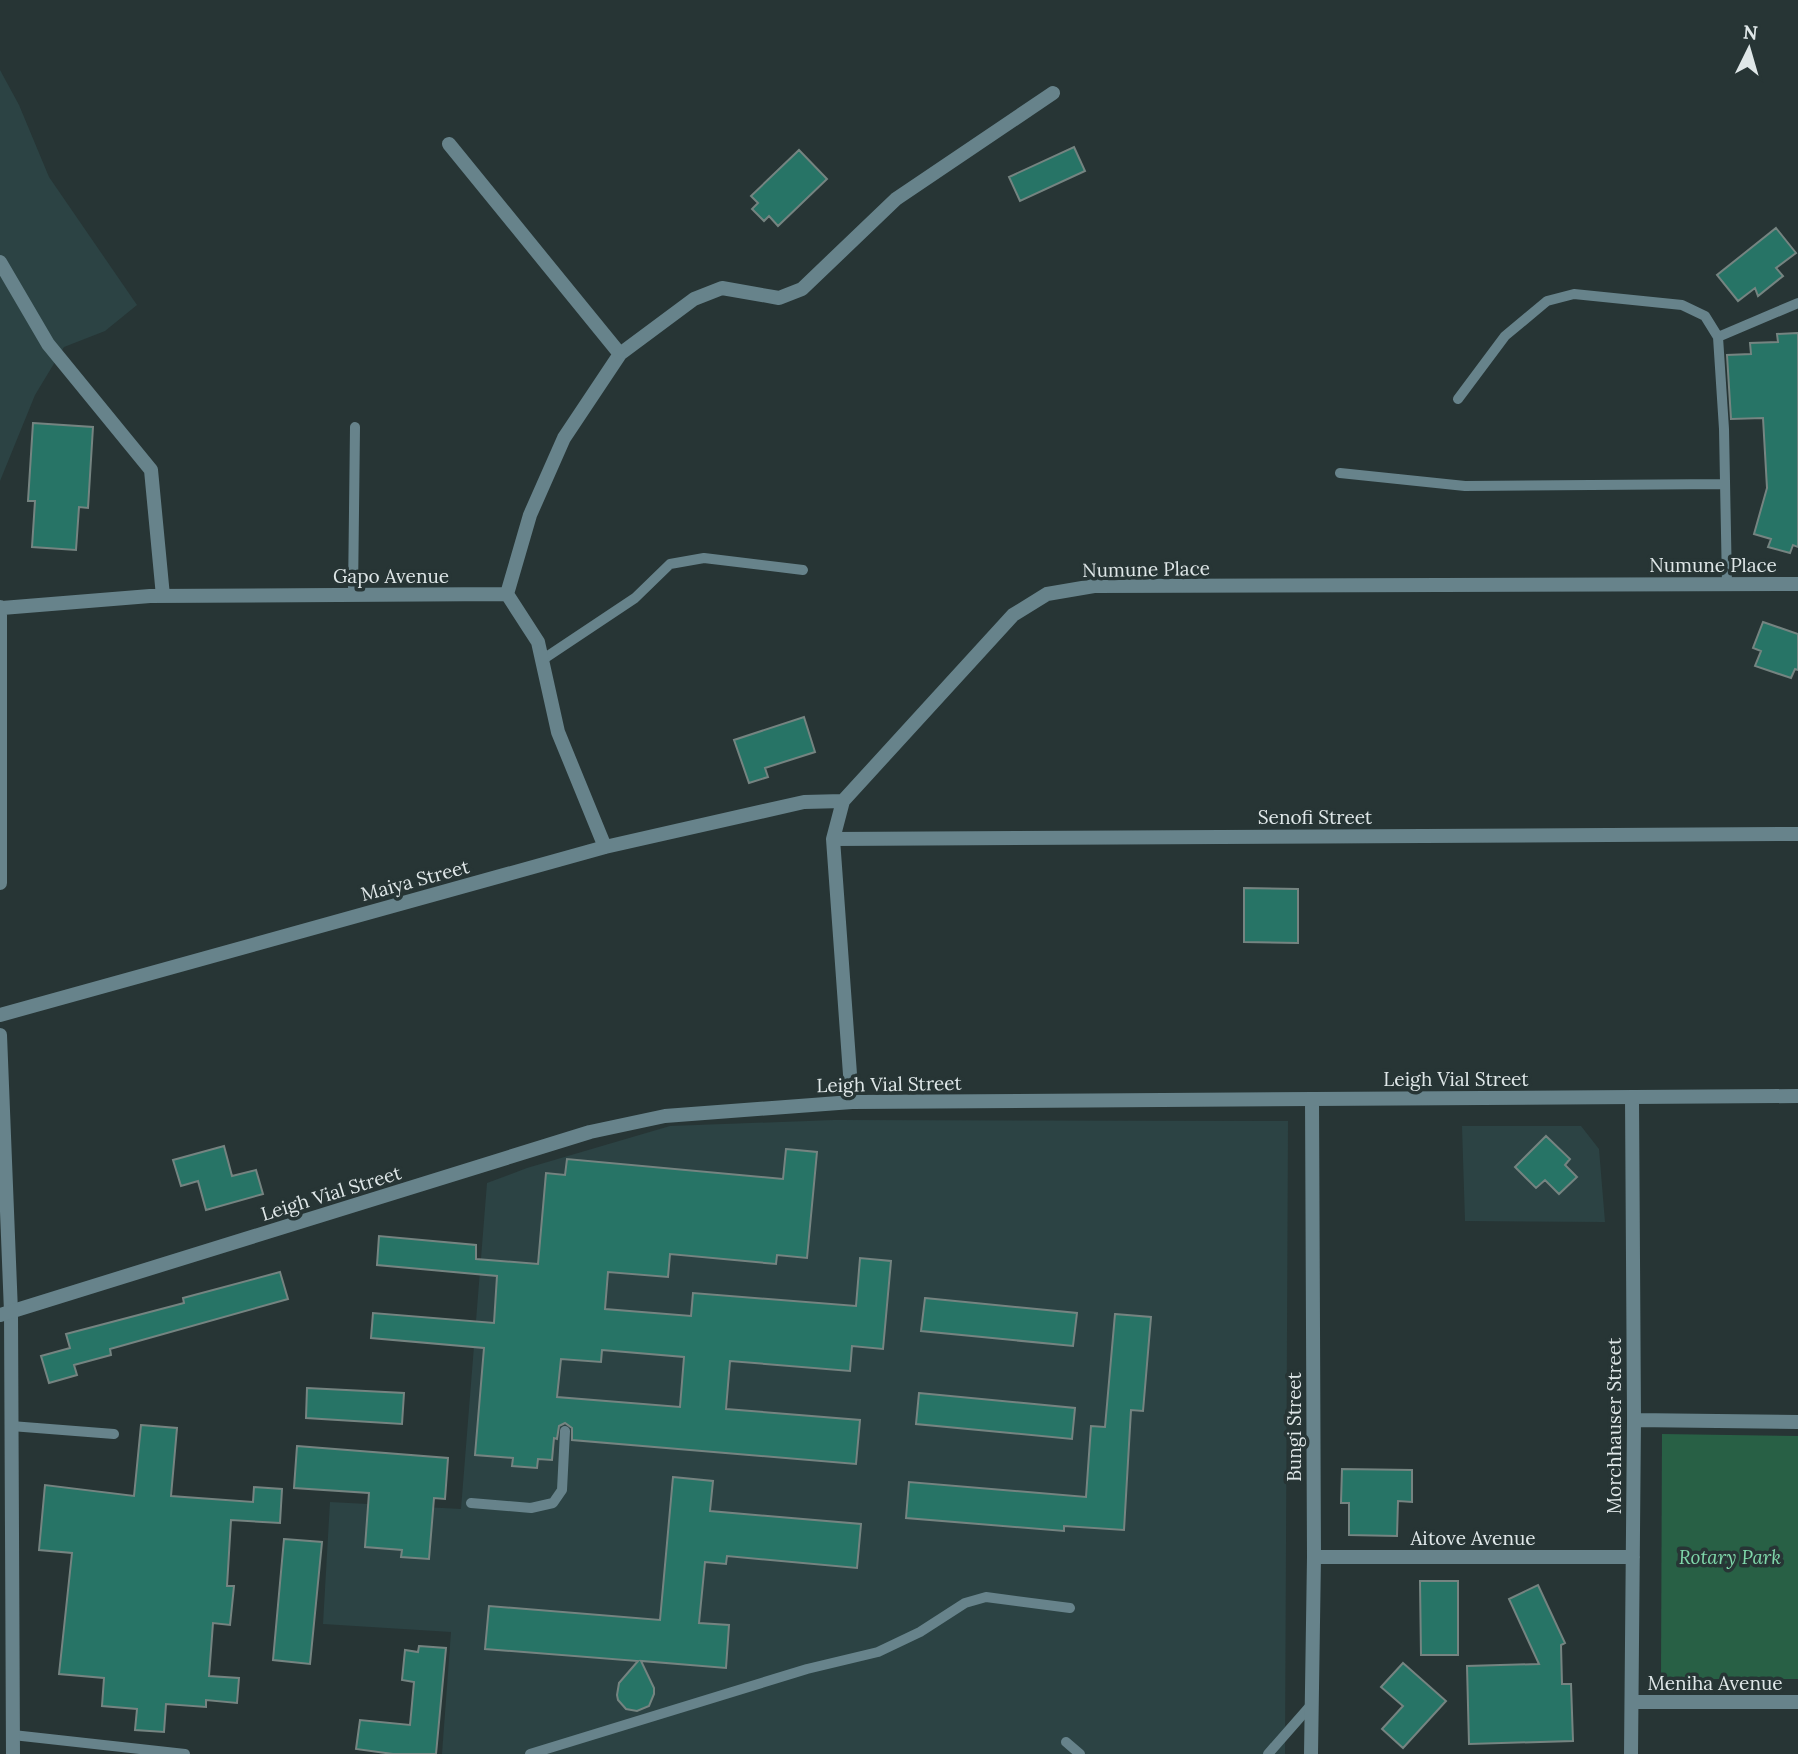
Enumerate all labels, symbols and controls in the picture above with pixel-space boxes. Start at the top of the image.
north arrow [1714,14,1784,84]
text: N [1742,19,1759,45]
street label: Numune Place [1649,553,1777,577]
street label: Numune Place [1082,556,1210,582]
street label: Gapo Avenue [333,564,449,588]
street label: Senofi Street [1258,805,1373,829]
street label: Maiya Street [358,854,472,906]
street label: Leigh Vial Street [1383,1067,1529,1091]
street label: Leigh Vial Street [816,1071,962,1097]
street label: Leigh Vial Street [258,1160,405,1226]
street label: Morchhauser Street [1602,1337,1626,1514]
street label: Bungi Street [1282,1371,1306,1482]
street label: Aitove Avenue [1409,1526,1536,1550]
park label: Rotary Park [1679,1545,1781,1569]
street label: Meniha Avenue [1647,1671,1783,1695]

